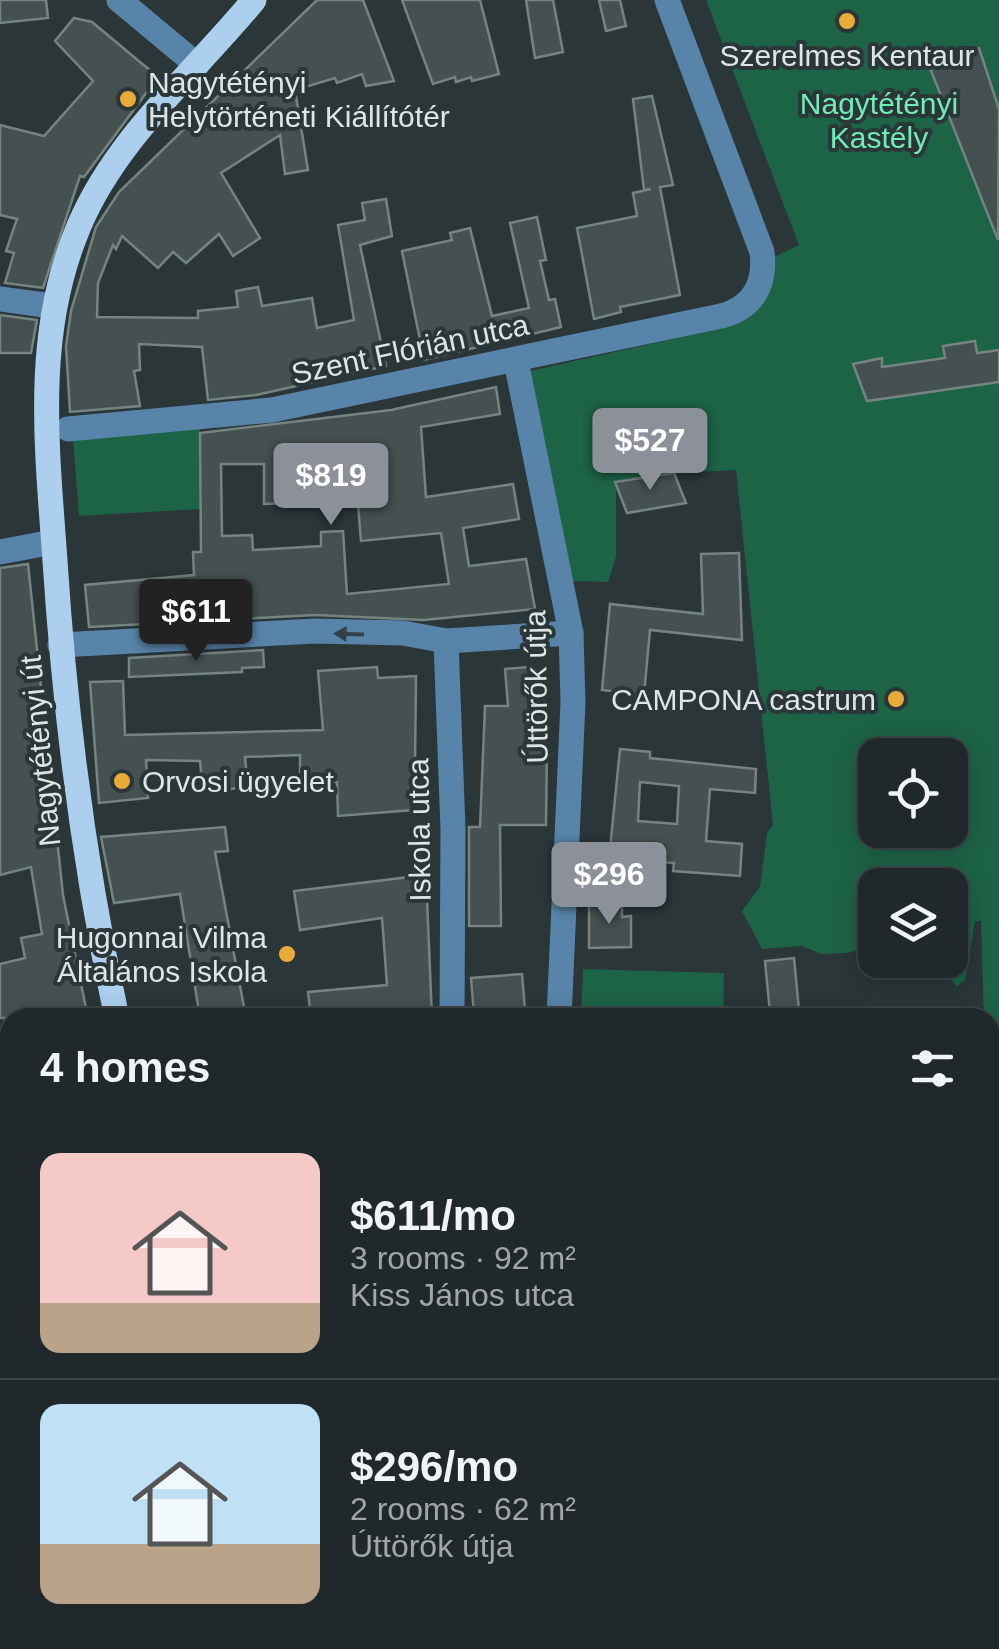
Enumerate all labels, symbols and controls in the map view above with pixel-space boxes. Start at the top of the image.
marker: Szerelmes Kentaur [836,10,858,32]
place label: Szerelmes Kentaur [719,39,975,72]
place label: Nagytétényi Helytörténeti Kiállítótér [148,66,450,133]
park label: Nagytétényi Kastély [800,87,958,154]
marker: Nagytétényi Helytörténeti Kiállítótér [117,88,139,110]
street label: Szent Flórián utca [288,308,532,390]
pin: $527 [591,408,709,493]
text: $527 [614,422,686,458]
pin: $819 [272,443,390,528]
text: $819 [295,457,367,493]
pin: $611 [137,579,255,664]
text: $611 [161,593,231,629]
street label: Úttörők útja [518,610,554,764]
one-way arrow [333,625,365,641]
street label: Nagytétényi út [13,653,66,848]
place label: CAMPONA castrum [611,683,876,716]
marker: CAMPONA castrum [885,688,907,710]
map controls [858,738,968,978]
button: locate [858,738,968,848]
street label: Iskola utca [401,758,437,902]
place label: Orvosi ügyelet [142,765,334,798]
marker: Orvosi ügyelet [111,770,133,792]
pin: $296 [550,842,668,927]
text: $296 [573,856,645,892]
button: layers [858,868,968,978]
place label: Hugonnai Vilma Általános Iskola [56,921,267,988]
marker: Hugonnai Vilma Általános Iskola [276,943,298,965]
icon: filters [905,1041,960,1096]
text: 4 homes [40,1044,210,1091]
text: $611/mo [350,1192,516,1239]
icon: home [120,1193,240,1313]
text: 3 rooms · 92 m² [350,1240,576,1276]
text: Kiss János utca [350,1277,574,1313]
text: $296/mo [350,1443,518,1490]
icon: home [120,1444,240,1564]
text: 2 rooms · 62 m² [350,1491,576,1527]
text: Úttörők útja [350,1528,514,1564]

